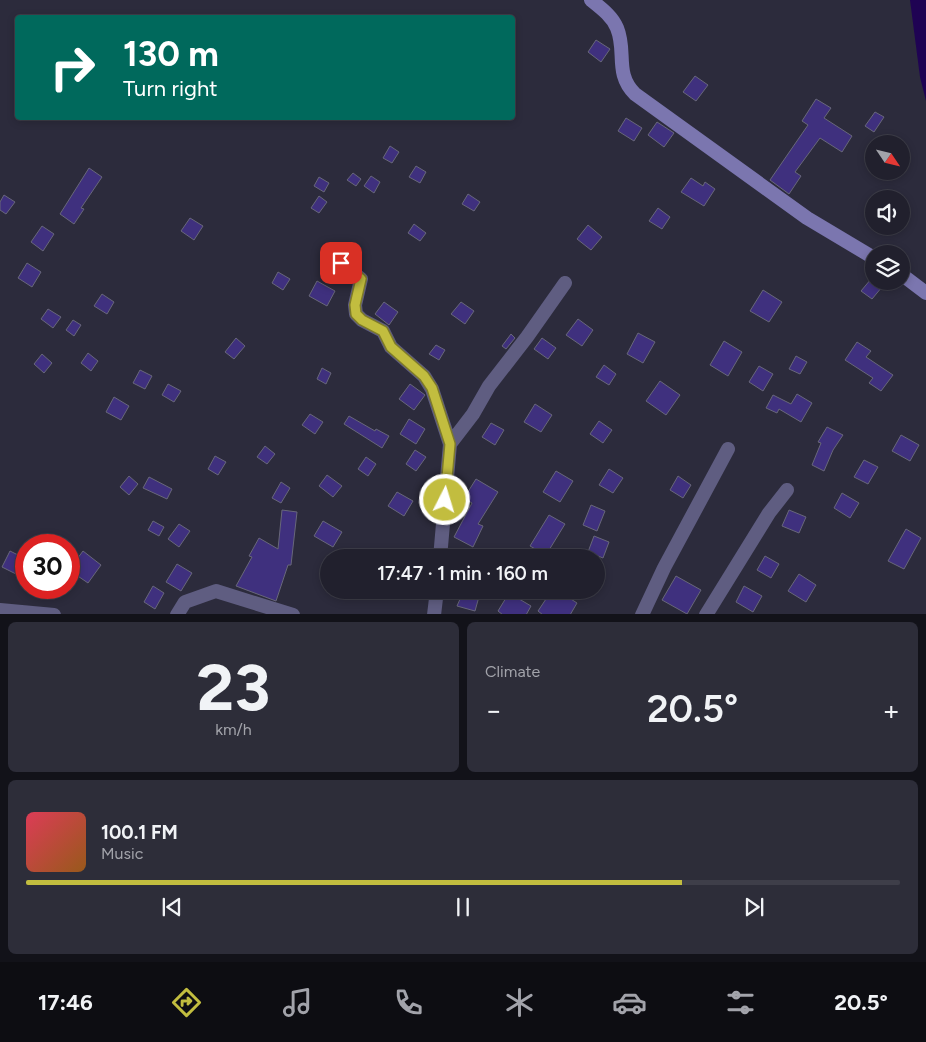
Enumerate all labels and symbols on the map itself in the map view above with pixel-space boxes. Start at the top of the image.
north arrow [865,135,910,180]
pin [320,242,362,284]
position arrow [418,473,470,525]
speed limit sign: 30 [15,534,80,599]

